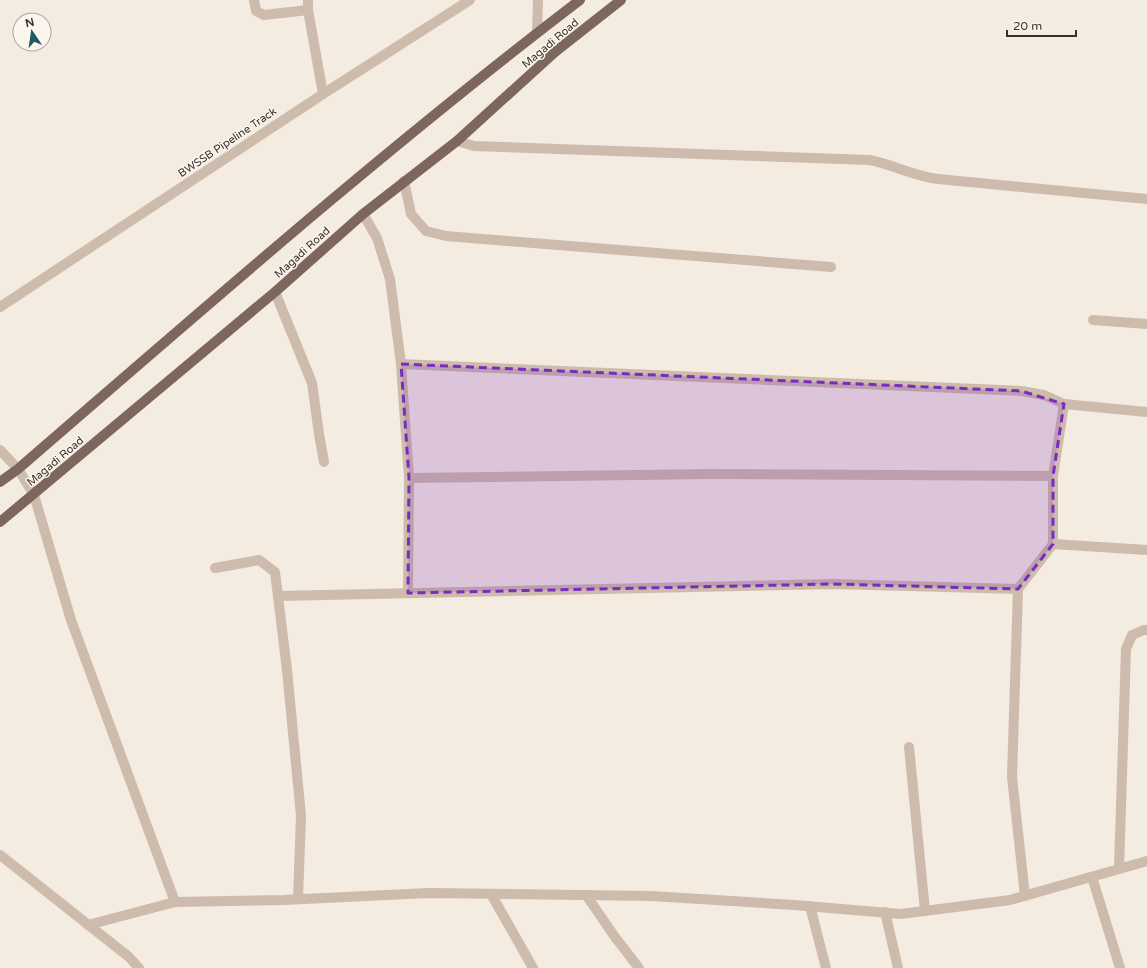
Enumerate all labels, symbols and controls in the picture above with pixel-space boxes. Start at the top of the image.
north arrow [12,12,52,52]
scale bar [1007,12,1076,38]
text: N [24,15,36,30]
street label: Magadi Road [519,16,581,71]
text: 20 m [1013,19,1042,33]
street label: BWSSB Pipeline Track [176,105,279,180]
street label: Magadi Road [272,224,333,281]
street label: Magadi Road [24,434,86,489]

